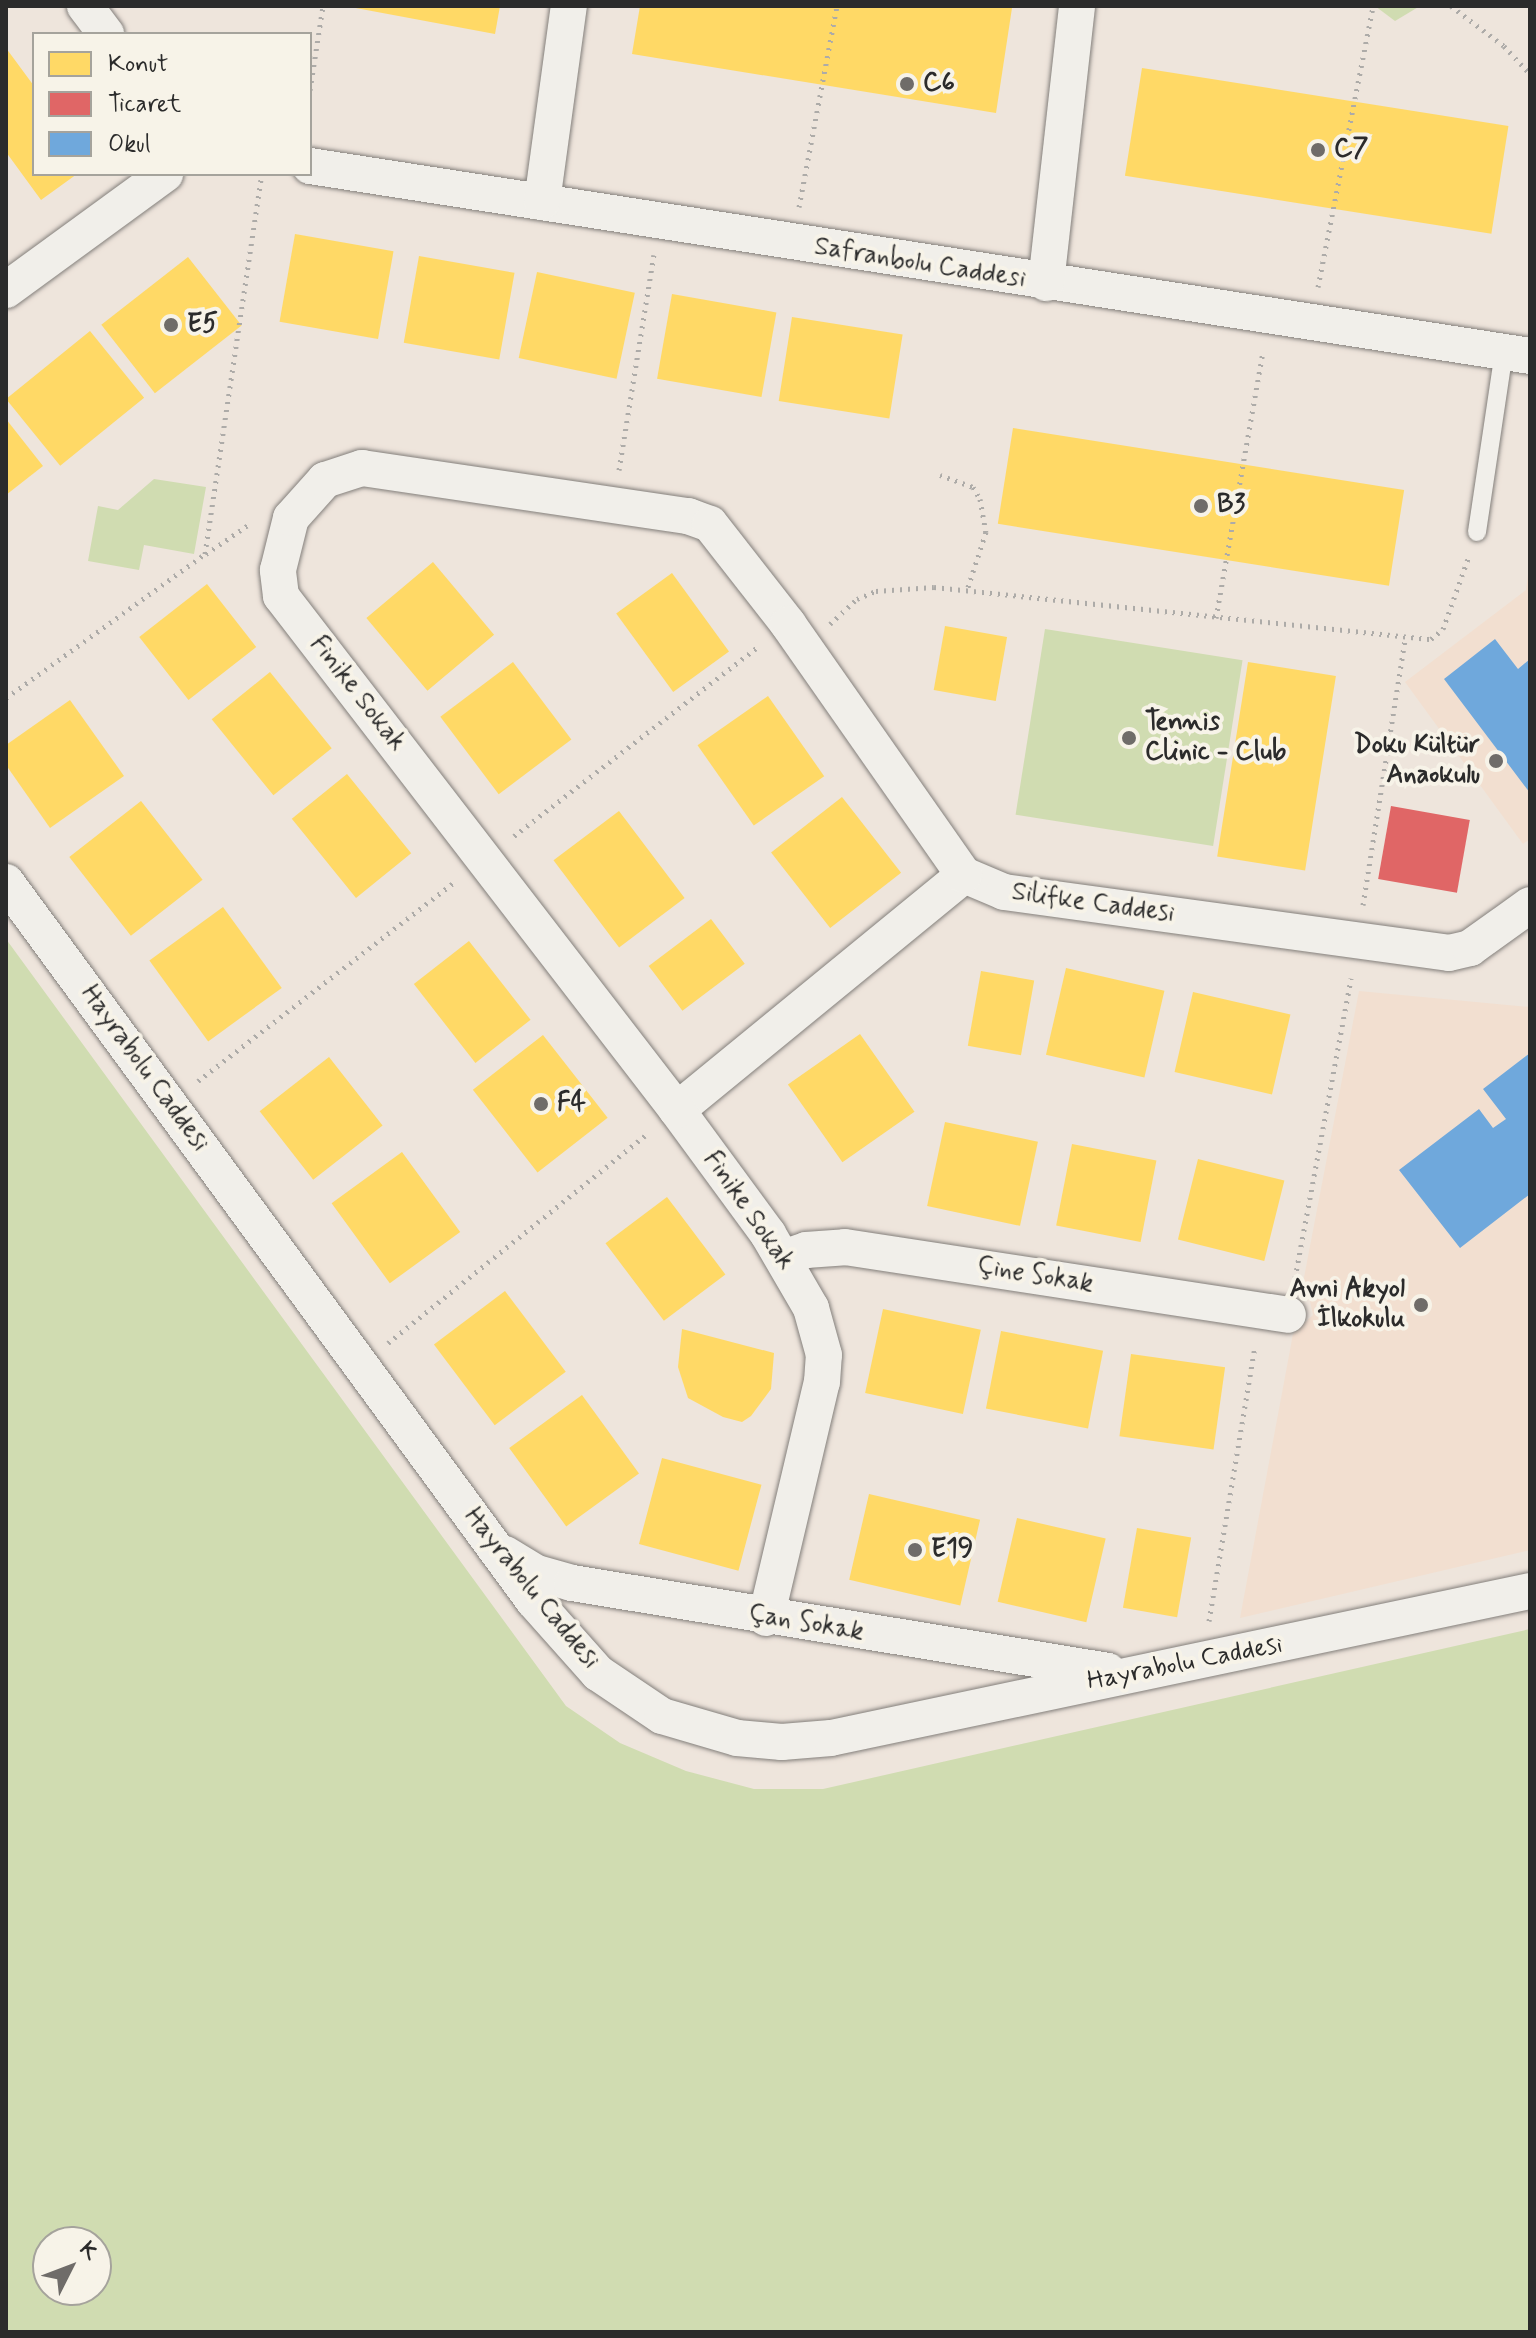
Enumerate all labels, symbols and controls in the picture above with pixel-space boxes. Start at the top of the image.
legend [32,32,312,176]
text: Konut [108,49,168,80]
place label: C6 [923,68,955,100]
marker: C6 [898,75,916,93]
text: Ticaret [108,89,181,120]
text: Okul [108,129,151,160]
place label: C7 [1334,134,1368,166]
marker: C7 [1309,141,1327,159]
street label: Safranbolu Caddesi [812,232,1028,296]
place label: E5 [187,309,218,341]
marker: E5 [162,316,180,334]
place label: B3 [1217,490,1245,522]
marker: B3 [1192,497,1210,515]
street label: Finike Sokak [302,630,412,758]
place label: Tennis Clinic - Club [1145,707,1286,768]
marker: Tennis Clinic - Club [1120,729,1138,747]
place label: Doku Kültür Anaokulu [1351,730,1480,792]
marker: Doku Kültür Anaokulu [1487,752,1505,770]
street label: Silifke Caddesi [1007,877,1179,931]
street label: Hayrabolu Caddesi [71,977,217,1161]
place label: F4 [557,1088,586,1120]
marker: F4 [532,1095,550,1113]
street label: Finike Sokak [696,1145,800,1277]
street label: Çine Sokak [973,1251,1097,1301]
place label: Avni Akyol İlkokulu [1290,1274,1405,1336]
marker: Avni Akyol İlkokulu [1412,1296,1430,1314]
street label: Hayrabolu Caddesi [455,1500,607,1678]
place label: E19 [931,1534,973,1566]
marker: E19 [906,1541,924,1559]
street label: Çan Sokak [746,1599,866,1649]
street label: Hayrabolu Caddesi [1082,1629,1288,1699]
north arrow [32,2226,112,2306]
text: K [73,2236,104,2266]

